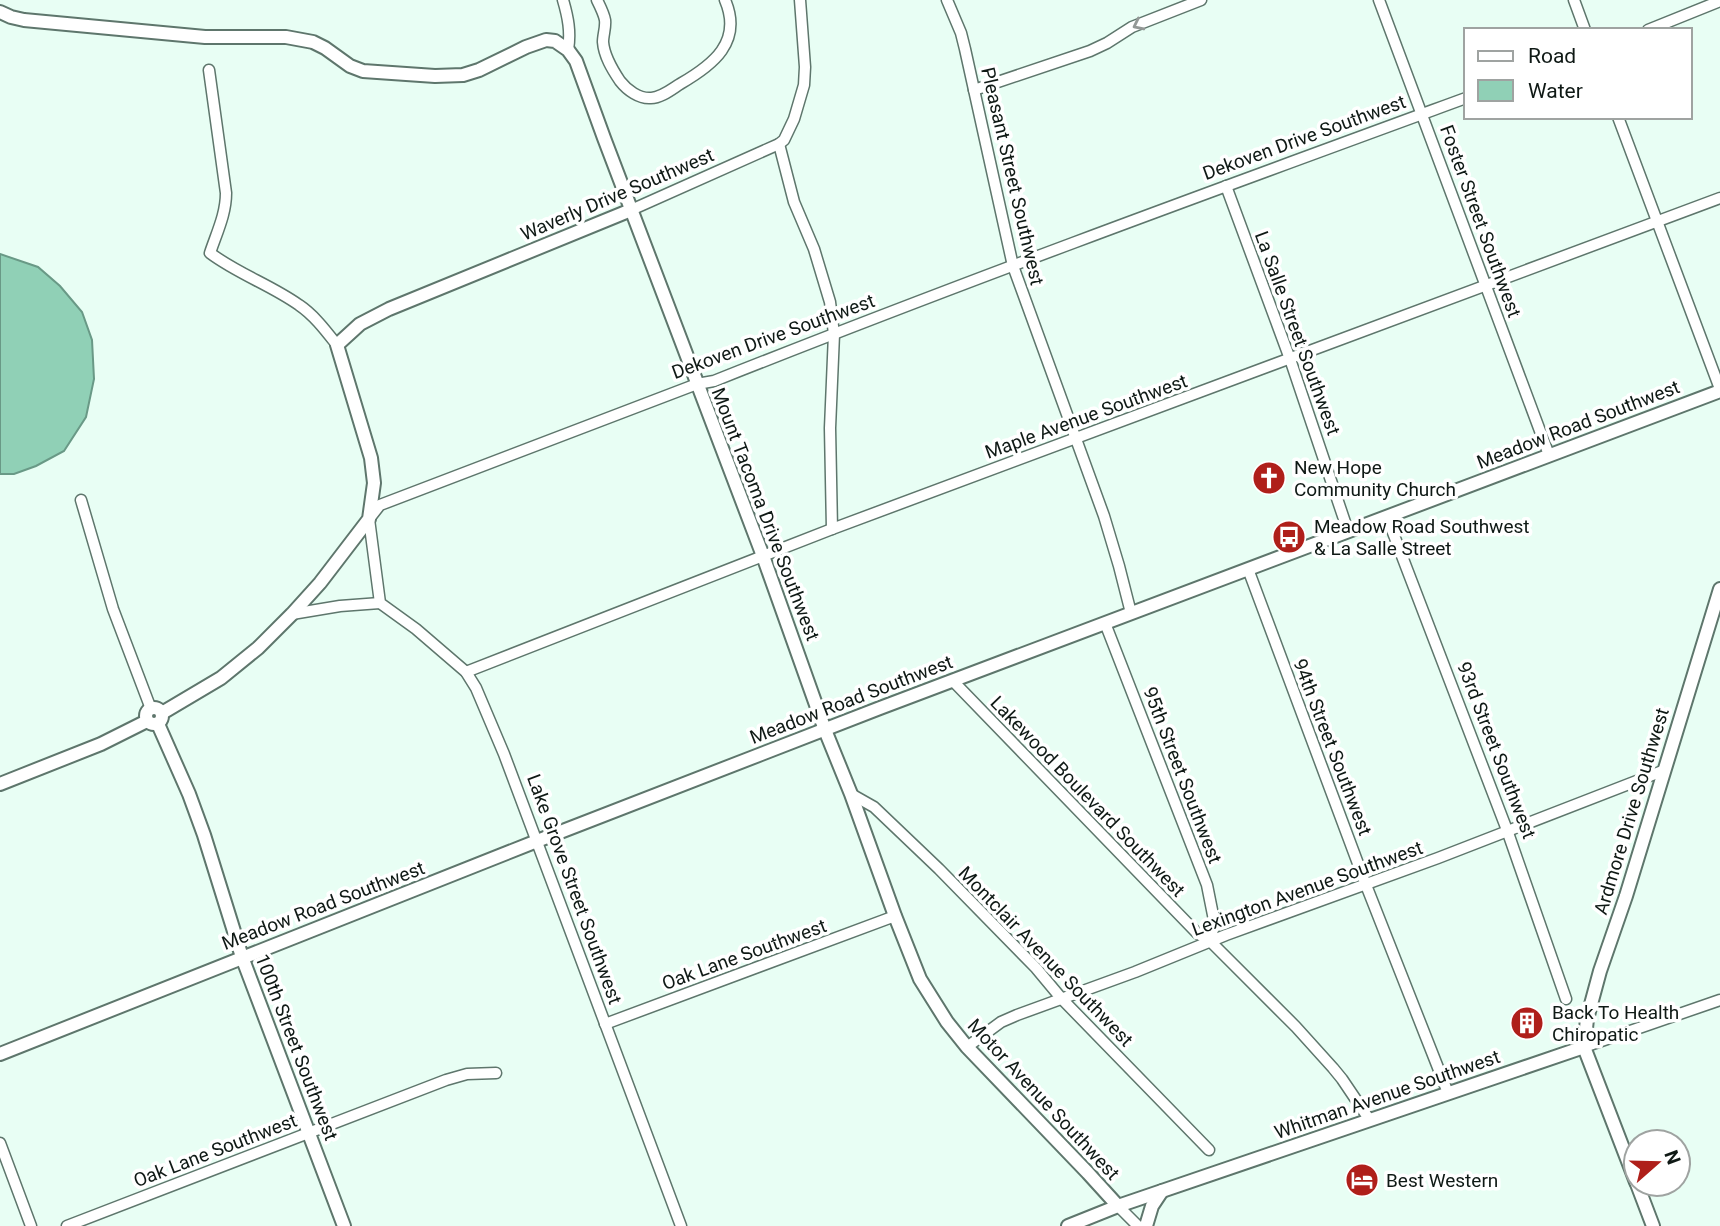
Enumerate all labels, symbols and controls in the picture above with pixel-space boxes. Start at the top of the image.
one-way arrow [1133,17,1145,31]
legend [1464,28,1692,119]
text: Road [1528,44,1576,68]
street label: Pleasant Street Southwest [976,65,1049,287]
text: Water [1528,79,1583,103]
street label: Dekoven Drive Southwest [1200,90,1409,185]
street label: Foster Street Southwest [1435,122,1526,320]
street label: Waverly Drive Southwest [517,143,717,246]
street label: La Salle Street Southwest [1250,228,1345,438]
street label: Dekoven Drive Southwest [669,289,878,384]
street label: Maple Avenue Southwest [982,369,1190,464]
street label: Meadow Road Southwest [1473,375,1683,474]
street label: Mount Tacoma Drive Southwest [707,384,824,644]
place label: New Hope Community Church [1294,456,1456,501]
church icon: New Hope Community Church [1250,459,1288,497]
place label: Meadow Road Southwest & La Salle Street [1314,515,1530,560]
bus stop icon: Meadow Road Southwest & La Salle Street [1270,518,1308,556]
street label: Meadow Road Southwest [746,650,956,749]
street label: 94th Street Southwest [1288,656,1377,839]
street label: 93rd Street Southwest [1452,659,1541,842]
street label: 95th Street Southwest [1138,684,1227,867]
street label: Lakewood Boulevard Southwest [986,691,1190,901]
street label: Ardmore Drive Southwest [1589,705,1674,917]
street label: Lake Grove Street Southwest [522,771,627,1007]
street label: Lexington Avenue Southwest [1189,836,1426,941]
street label: Meadow Road Southwest [218,856,428,955]
street label: Montclair Avenue Southwest [954,862,1138,1051]
street label: Oak Lane Southwest [659,914,830,995]
street label: 100th Street Southwest [250,951,343,1144]
place label: Back To Health Chiropatic [1552,1001,1679,1046]
building icon: Back To Health Chiropatic [1508,1004,1546,1042]
street label: Motor Avenue Southwest [963,1014,1124,1185]
street label: Whitman Avenue Southwest [1271,1045,1503,1144]
street label: Oak Lane Southwest [130,1109,300,1192]
north arrow [1622,1128,1692,1198]
text: N [1659,1147,1686,1168]
hotel icon: Best Western [1343,1161,1381,1199]
place label: Best Western [1386,1169,1498,1192]

